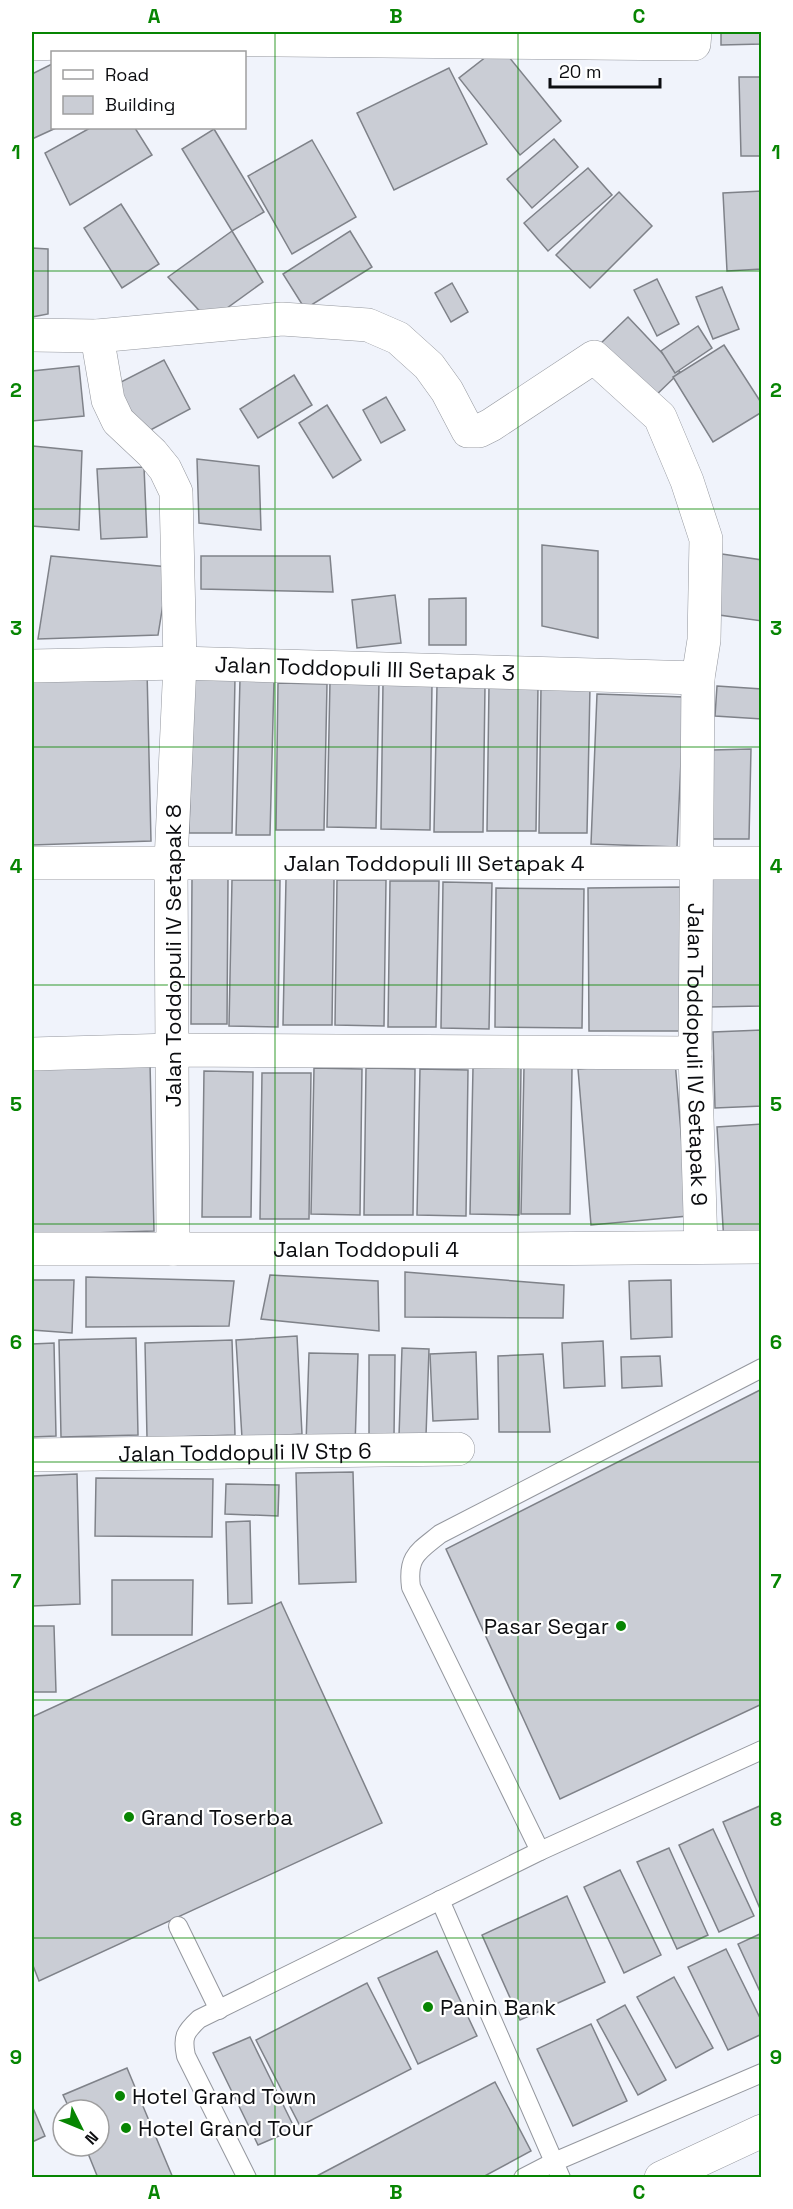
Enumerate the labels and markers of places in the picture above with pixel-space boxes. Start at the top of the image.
place label: Pasar Segar [484,1612,609,1640]
marker: Pasar Segar [614,1619,628,1633]
place label: Grand Toserba [141,1803,293,1831]
marker: Grand Toserba [122,1810,136,1824]
place label: Panin Bank [440,1993,556,2021]
marker: Panin Bank [421,2000,435,2014]
place label: Hotel Grand Town [132,2082,316,2110]
marker: Hotel Grand Town [113,2089,127,2103]
place label: Hotel Grand Tour [138,2114,313,2142]
marker: Hotel Grand Tour [119,2121,133,2135]

